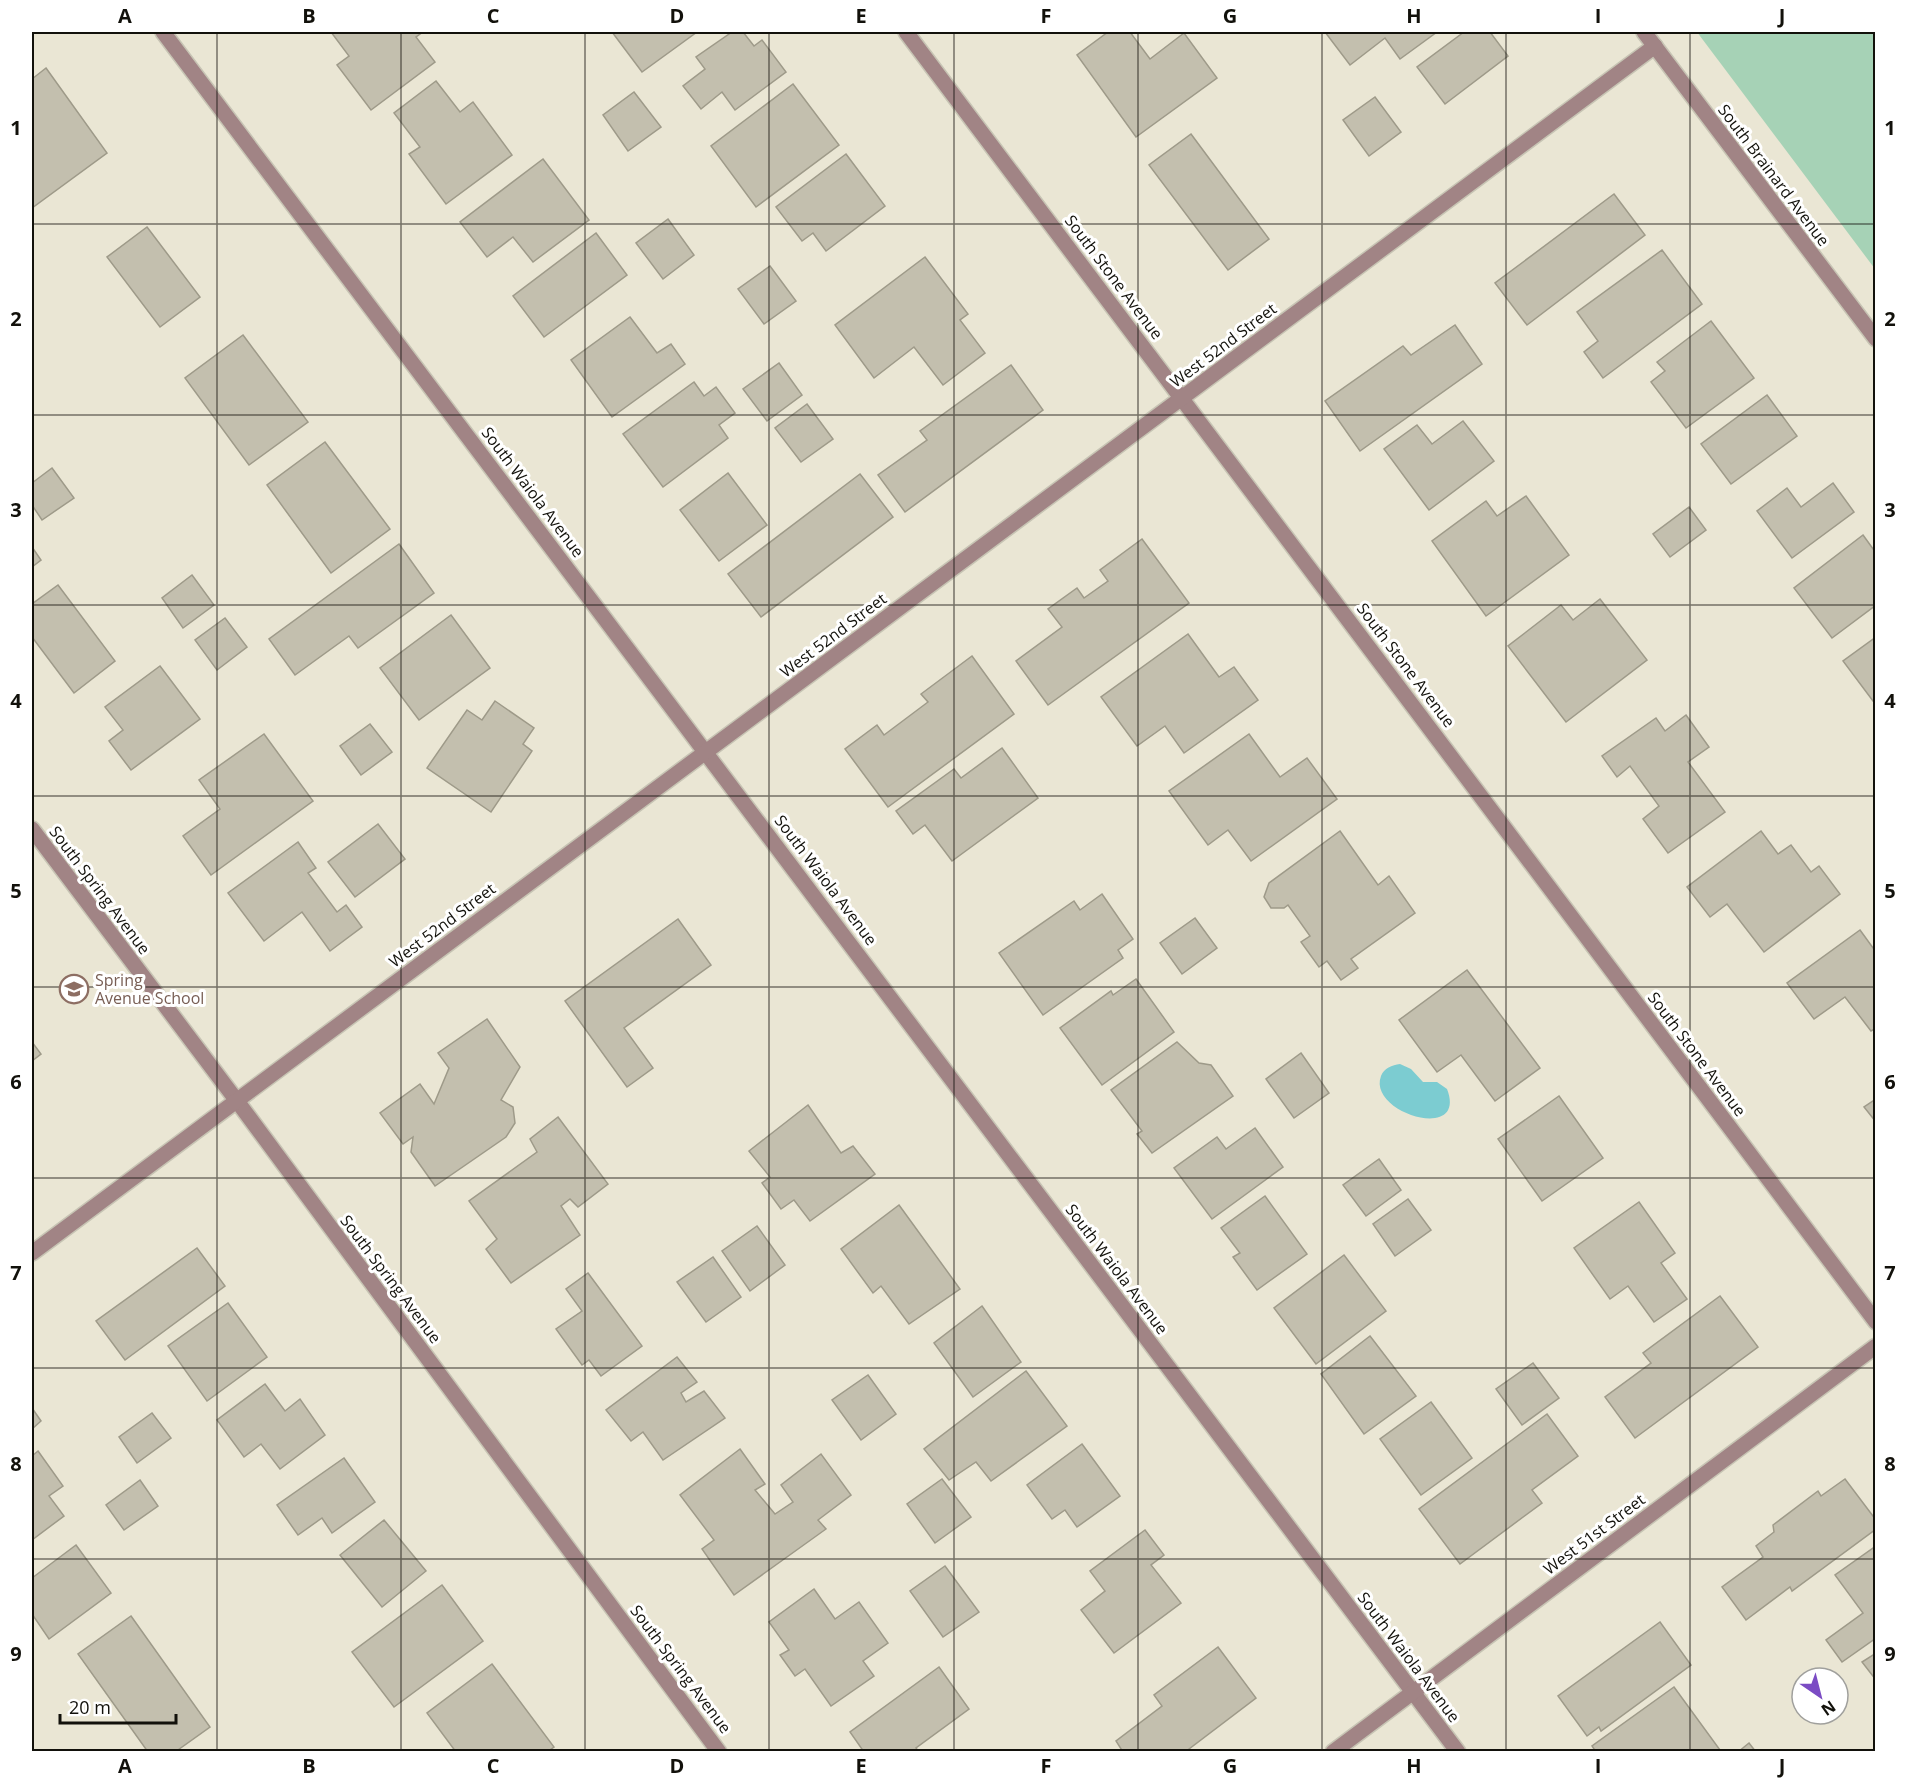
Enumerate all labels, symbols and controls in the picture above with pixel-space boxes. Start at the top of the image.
text: A [118,2,132,29]
text: B [302,2,316,29]
text: C [487,2,500,29]
text: D [670,2,684,29]
text: E [855,2,867,29]
text: F [1041,2,1051,29]
text: G [1223,2,1237,29]
text: H [1406,2,1422,29]
text: I [1595,2,1601,29]
text: J [1777,2,1785,29]
street label: South Brainard Avenue [1713,99,1835,251]
text: 1 [10,114,22,141]
text: 1 [1884,114,1896,141]
street label: South Stone Avenue [1060,210,1168,344]
street label: West 52nd Street [1165,298,1281,392]
text: 2 [10,305,22,332]
text: 2 [1884,305,1896,332]
street label: South Waiola Avenue [477,422,589,562]
text: 3 [10,496,22,523]
text: 3 [1884,496,1896,523]
street label: West 52nd Street [775,588,891,682]
street label: South Stone Avenue [1352,598,1460,732]
text: 4 [10,687,22,714]
text: 4 [1884,687,1896,714]
street label: South Waiola Avenue [770,810,882,950]
street label: South Spring Avenue [44,821,156,959]
text: 5 [10,877,22,904]
text: 5 [1884,877,1896,904]
street label: West 52nd Street [384,878,500,972]
place label: Spring Avenue School [95,969,204,1009]
school or university icon: Spring Avenue School [58,973,90,1005]
street label: South Stone Avenue [1643,987,1751,1121]
text: 6 [10,1068,22,1095]
text: 6 [1884,1068,1896,1095]
street label: South Waiola Avenue [1061,1199,1173,1339]
street label: South Spring Avenue [335,1210,447,1348]
text: 7 [10,1259,22,1286]
text: 7 [1884,1259,1896,1286]
text: 8 [10,1450,22,1477]
text: 8 [1884,1450,1896,1477]
street label: West 51st Street [1539,1488,1649,1579]
street label: South Waiola Avenue [1353,1587,1465,1727]
street label: South Spring Avenue [625,1600,737,1738]
text: 9 [10,1640,22,1667]
text: 9 [1884,1640,1896,1667]
north arrow [1790,1666,1850,1726]
scale bar [60,1687,176,1725]
text: 20 m [69,1695,111,1719]
text: N [1817,1696,1840,1721]
text: A [118,1752,132,1779]
text: B [302,1752,316,1779]
text: C [487,1752,500,1779]
text: D [670,1752,684,1779]
text: E [855,1752,867,1779]
text: F [1041,1752,1051,1779]
text: G [1223,1752,1237,1779]
text: H [1406,1752,1422,1779]
text: I [1595,1752,1601,1779]
text: J [1777,1752,1785,1779]

